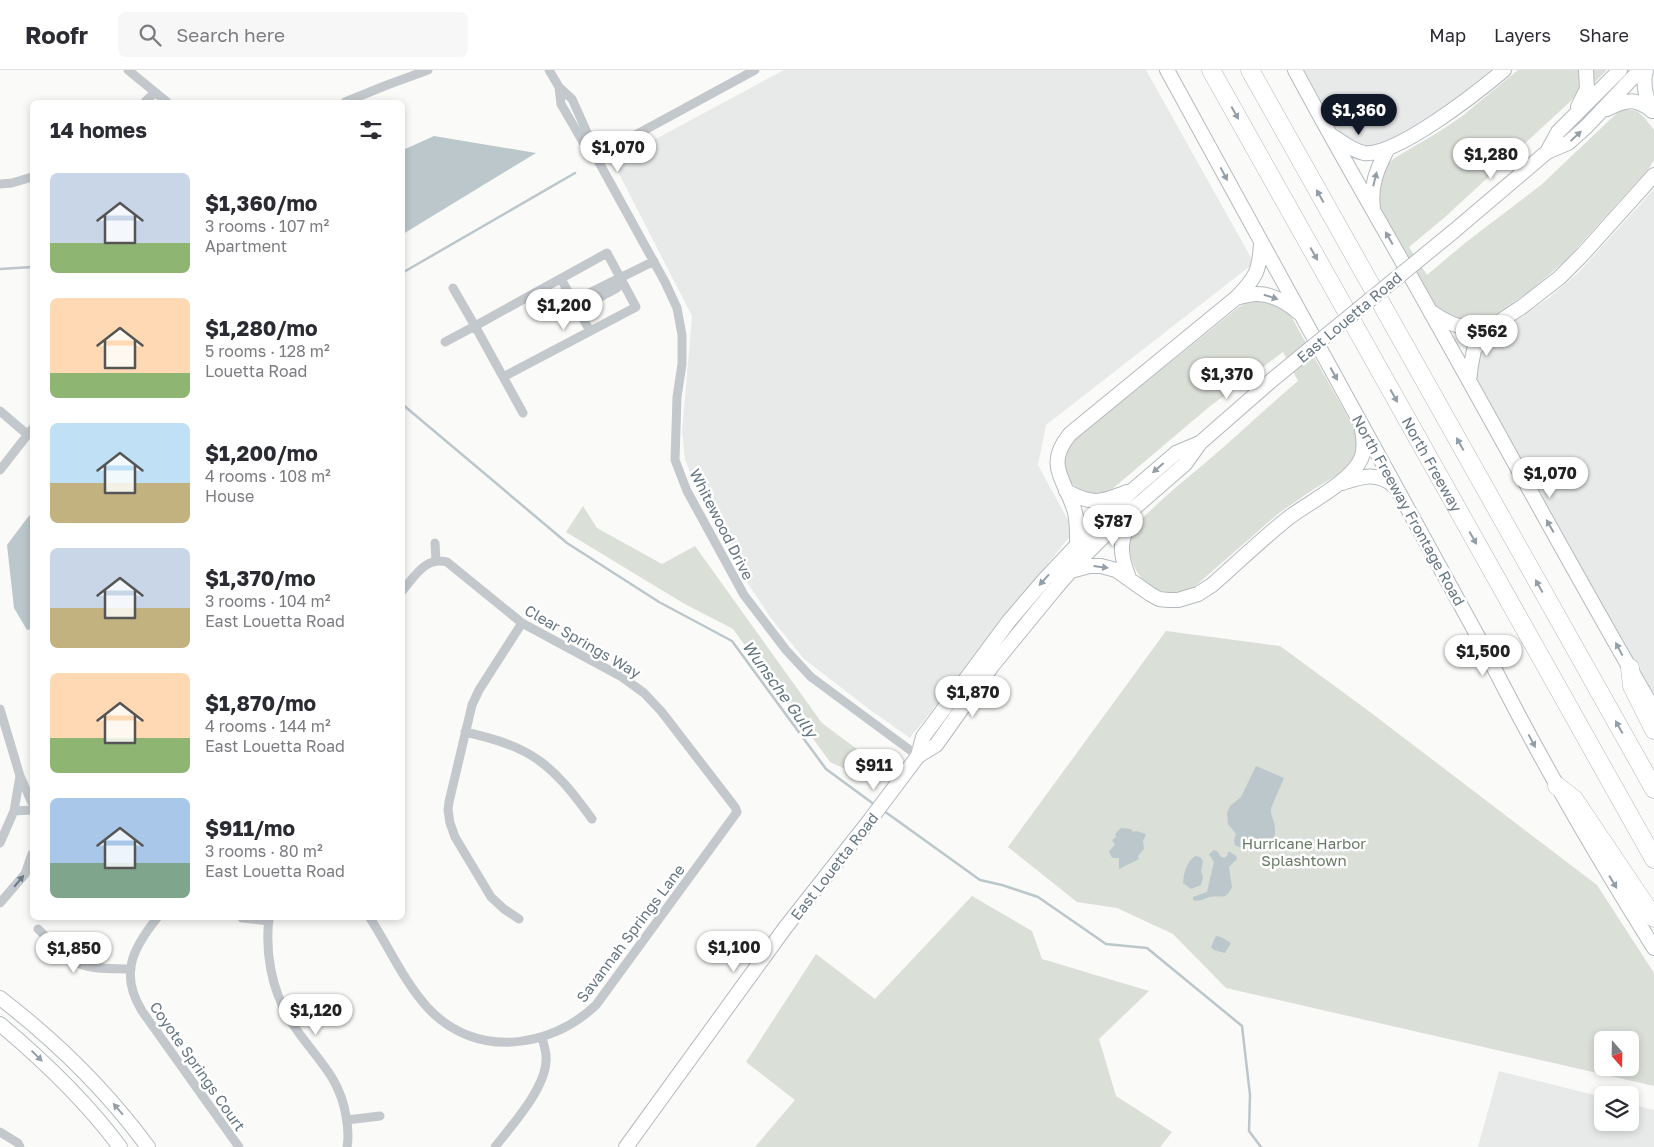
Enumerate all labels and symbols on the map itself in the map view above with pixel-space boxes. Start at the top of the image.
pin: $1,360 [1318,93,1400,136]
one-way arrow [1230,106,1239,119]
one-way arrow [1570,130,1582,142]
pin: $1,070 [577,131,659,173]
pin: $1,280 [1450,138,1532,180]
one-way arrow [1220,167,1228,181]
one-way arrow [1371,172,1379,187]
one-way arrow [1316,189,1325,202]
one-way arrow [1385,231,1393,246]
one-way arrow [1310,248,1319,261]
street label: East Louetta Road [1293,268,1405,366]
pin: $1,200 [523,288,605,331]
one-way arrow [1264,294,1279,302]
pin: $562 [1457,314,1517,357]
pin: $1,370 [1186,358,1268,400]
one-way arrow [1330,367,1338,381]
one-way arrow [1390,389,1398,403]
street label: North Freeway Frontage Road [1349,412,1469,608]
street label: North Freeway [1399,414,1466,515]
one-way arrow [1456,437,1464,451]
pin: $1,070 [1509,456,1591,499]
one-way arrow [1152,463,1165,474]
street label: Whitewood Drive [686,465,758,583]
pin: $787 [1083,504,1143,547]
one-way arrow [1545,520,1554,533]
one-way arrow [1469,531,1478,544]
one-way arrow [1093,563,1109,571]
one-way arrow [1038,574,1050,586]
one-way arrow [1535,579,1544,592]
street label: Clear Springs Way [522,600,645,682]
pin: $1,500 [1442,634,1524,677]
water label: Wunsche Gully [738,637,823,743]
one-way arrow [1615,642,1623,656]
pin: $1,870 [932,676,1014,718]
one-way arrow [1615,720,1623,735]
one-way arrow [1528,733,1536,748]
pin: $911 [844,748,904,791]
street label: East Louetta Road [787,809,881,923]
park label: Hurricane Harbor Splashtown [1242,834,1366,869]
street label: Savannah Springs Lane [572,860,688,1006]
one-way arrow [14,874,25,887]
one-way arrow [1609,875,1618,888]
pin: $1,100 [693,930,775,973]
pin: $1,850 [33,932,115,974]
pin: $1,120 [275,994,357,1036]
street label: Coyote Springs Court [147,998,249,1134]
north arrow [1594,1031,1639,1076]
one-way arrow [31,1050,43,1062]
one-way arrow [112,1103,124,1115]

